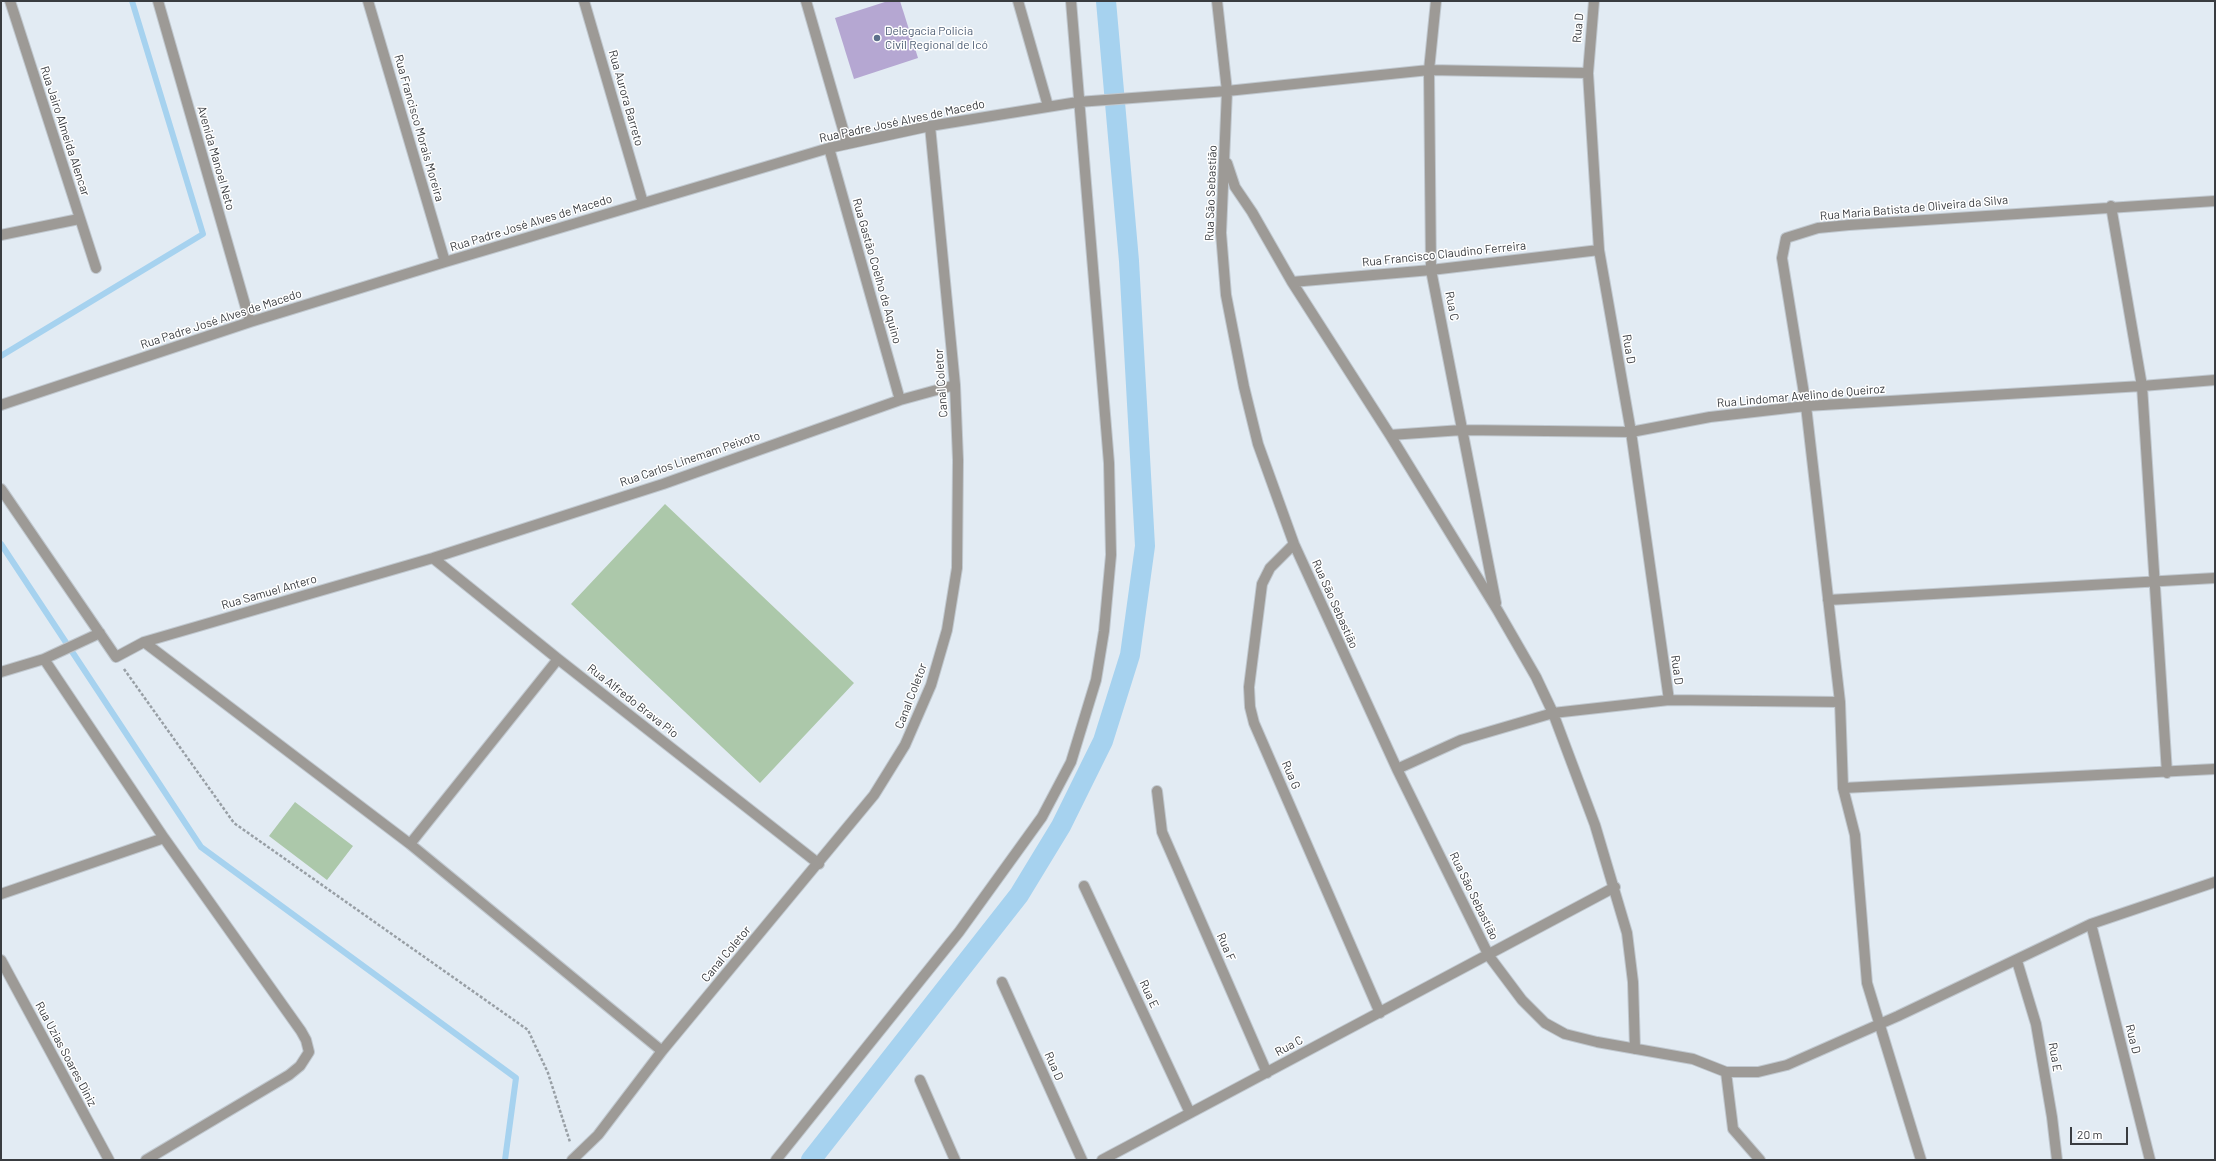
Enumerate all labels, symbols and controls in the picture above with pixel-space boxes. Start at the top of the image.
street label: Rua D [1570,13,1586,43]
place label: Delegacia Policia Civil Regional de Icó [885,24,988,52]
marker: Delegacia Policia Civil Regional de Icó [872,33,882,43]
street label: Rua Aurora Barreto [605,48,647,148]
street label: Rua Francisco Morais Moreira [391,53,447,203]
street label: Rua Jairo Almeida Alencar [37,64,93,198]
street label: Rua Padre José Alves de Macedo [818,96,986,146]
street label: Avenida Manoel Neto [194,104,238,212]
street label: Rua São Sebastião [1202,145,1220,241]
street label: Rua Padre José Alves de Macedo [448,191,614,255]
street label: Rua Maria Batista de Oliveira da Silva [1819,193,2009,223]
street label: Rua Gastão Coelho de Aquino [849,197,905,345]
street label: Rua Francisco Claudino Ferreira [1361,238,1527,270]
street label: Rua Padre José Alves de Macedo [138,286,304,352]
street label: Rua C [1442,290,1462,322]
street label: Rua D [1619,333,1639,365]
street label: Canal Coletor [931,348,951,418]
street label: Rua Lindomar Avelino de Queiroz [1716,381,1886,411]
street label: Rua Carlos Linemam Peixoto [618,428,762,490]
street label: Rua São Sebastião [1309,557,1361,651]
street label: Rua Samuel Antero [220,572,318,612]
street label: Rua D [1668,654,1686,686]
street label: Rua Alfredo Brava Pio [585,661,681,741]
street label: Canal Coletor [892,661,930,731]
street label: Rua G [1279,759,1303,791]
street label: Rua São Sebastião [1446,850,1502,942]
street label: Canal Coletor [698,923,754,985]
street label: Rua F [1213,931,1239,963]
street label: Rua E [1136,978,1162,1010]
street label: Rua Uzias Soares Diniz [32,999,100,1109]
street label: Rua D [2122,1023,2144,1055]
street label: Rua C [1273,1033,1305,1059]
street label: Rua E [2045,1041,2065,1073]
street label: Rua D [1041,1049,1067,1083]
scale bar [2072,1119,2130,1145]
text: 20 m [2077,1127,2103,1141]

